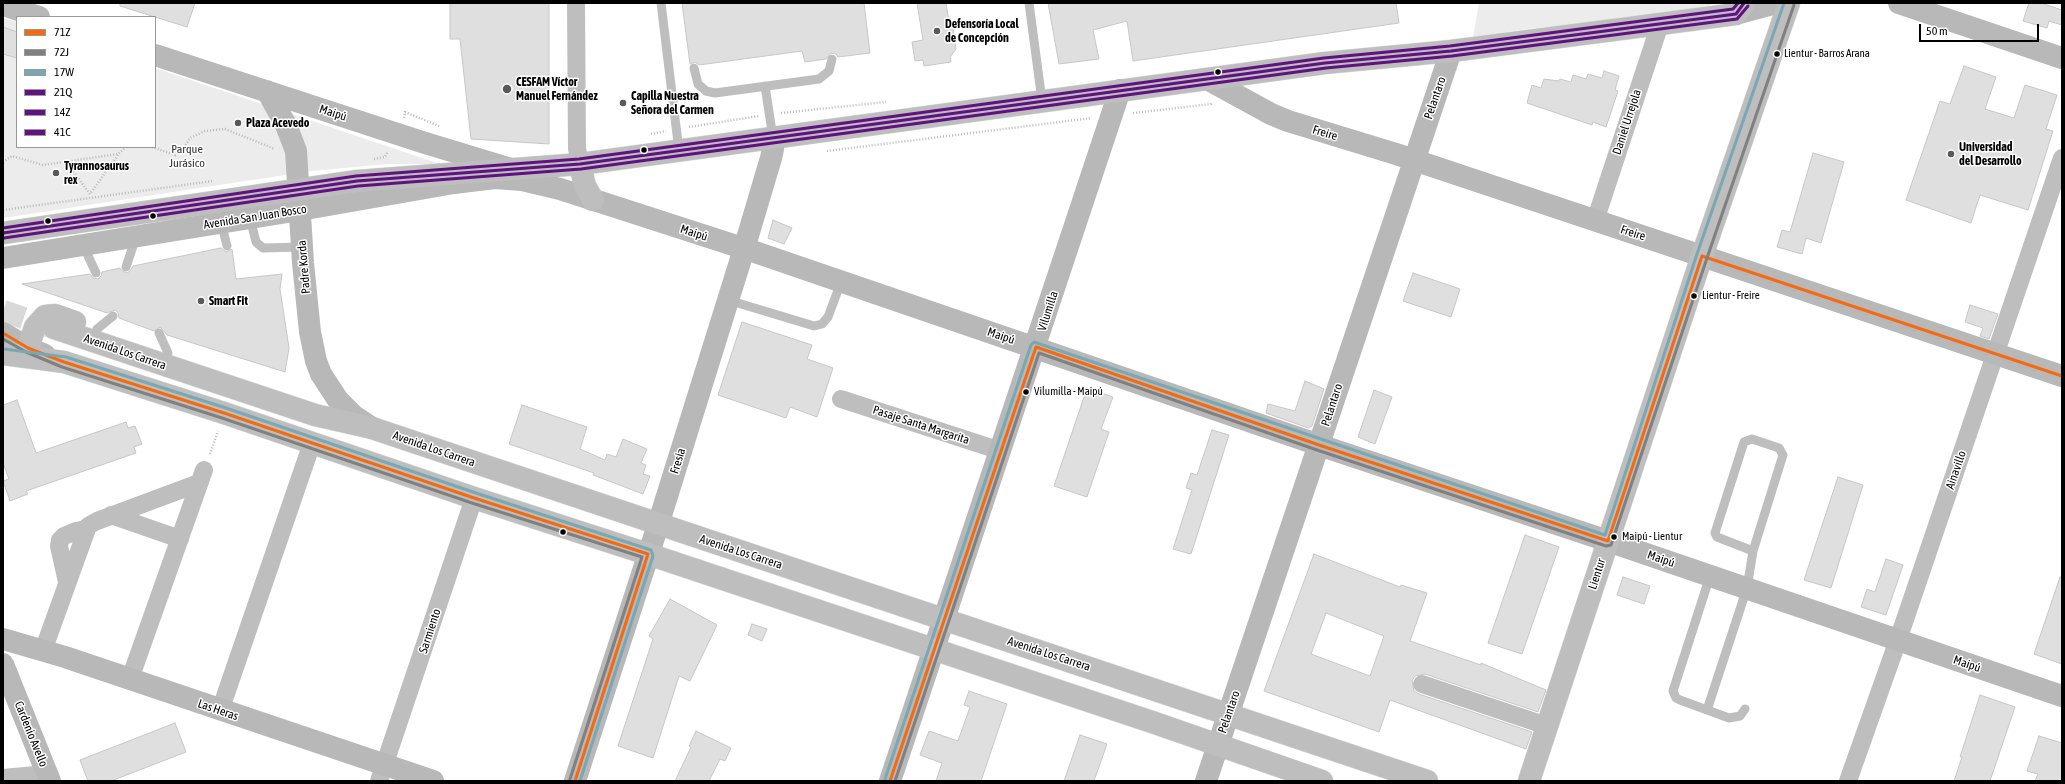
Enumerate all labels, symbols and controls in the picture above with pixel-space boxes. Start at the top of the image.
legend [16,16,156,148]
scale bar [1921,16,2041,42]
place label: Defensoría Local de Concepción [945,17,1019,45]
text: 50 m [1926,24,1948,38]
text: 71Z [54,25,71,39]
marker: Defensoría Local de Concepción [932,26,942,36]
text: 72J [54,45,69,59]
place label: Lientur - Barros Arana [1784,47,1870,61]
marker: Lientur - Barros Arana [1772,49,1782,59]
text: 17W [54,65,74,79]
unlabelled marker [1213,67,1223,77]
place label: CESFAM Víctor Manuel Fernández [516,75,598,103]
street label: Pelantaro [1421,75,1449,121]
marker: CESFAM Víctor Manuel Fernández [501,83,513,95]
text: 21Q [54,85,72,99]
street label: Daniel Urrejola [1610,87,1644,157]
place label: Capilla Nuestra Señora del Carmen [631,89,714,117]
marker: Capilla Nuestra Señora del Carmen [618,98,628,108]
street label: Maipú [318,102,348,124]
text: 14Z [54,105,71,119]
place label: Plaza Acevedo [246,116,309,130]
marker: Plaza Acevedo [233,118,243,128]
street label: Freire [1311,122,1339,144]
text: 41C [54,125,71,139]
place label: Universidad del Desarrollo [1959,140,2022,168]
park label: Parque Jurásico [169,142,205,170]
unlabelled marker [639,145,649,155]
marker: Universidad del Desarrollo [1946,149,1956,159]
place label: Tyrannosaurus rex [64,159,129,187]
marker: Tyrannosaurus rex [51,168,61,178]
street label: Avenida San Juan Bosco [202,202,308,232]
unlabelled marker [148,211,158,221]
unlabelled marker [43,216,53,226]
street label: Maipú [679,222,709,244]
street label: Freire [1619,222,1647,244]
street label: Padre Korda [294,240,314,294]
street label: Vilumilla [1035,289,1061,333]
place label: Lientur - Freire [1702,289,1760,303]
marker: Lientur - Freire [1689,291,1699,301]
place label: Smart Fit [209,294,248,308]
marker: Smart Fit [196,296,206,306]
street label: Maipú [985,325,1017,347]
street label: Avenida Los Carrera [82,331,168,373]
street label: Pelantaro [1318,382,1346,428]
place label: Vilumilla - Maipú [1034,385,1103,399]
marker: Vilumilla - Maipú [1021,387,1031,397]
street label: Pasaje Santa Margarita [871,403,971,447]
street label: Avenida Los Carrera [391,428,477,470]
street label: Fresia [667,446,689,476]
street label: Ainavillo [1943,449,1969,491]
unlabelled marker [558,527,568,537]
place label: Maipú - Lientur [1622,530,1682,544]
street label: Avenida Los Carrera [698,532,784,572]
marker: Maipú - Lientur [1609,532,1619,542]
street label: Maipú [1645,548,1677,570]
street label: Lientur [1585,557,1609,591]
street label: Sarmiento [416,607,444,655]
street label: Avenida Los Carrera [1006,634,1092,674]
street label: Maipú [1951,653,1983,675]
street label: Pelantaro [1215,689,1243,735]
street label: Las Heras [196,696,240,724]
street label: Cardenio Avello [11,699,51,769]

